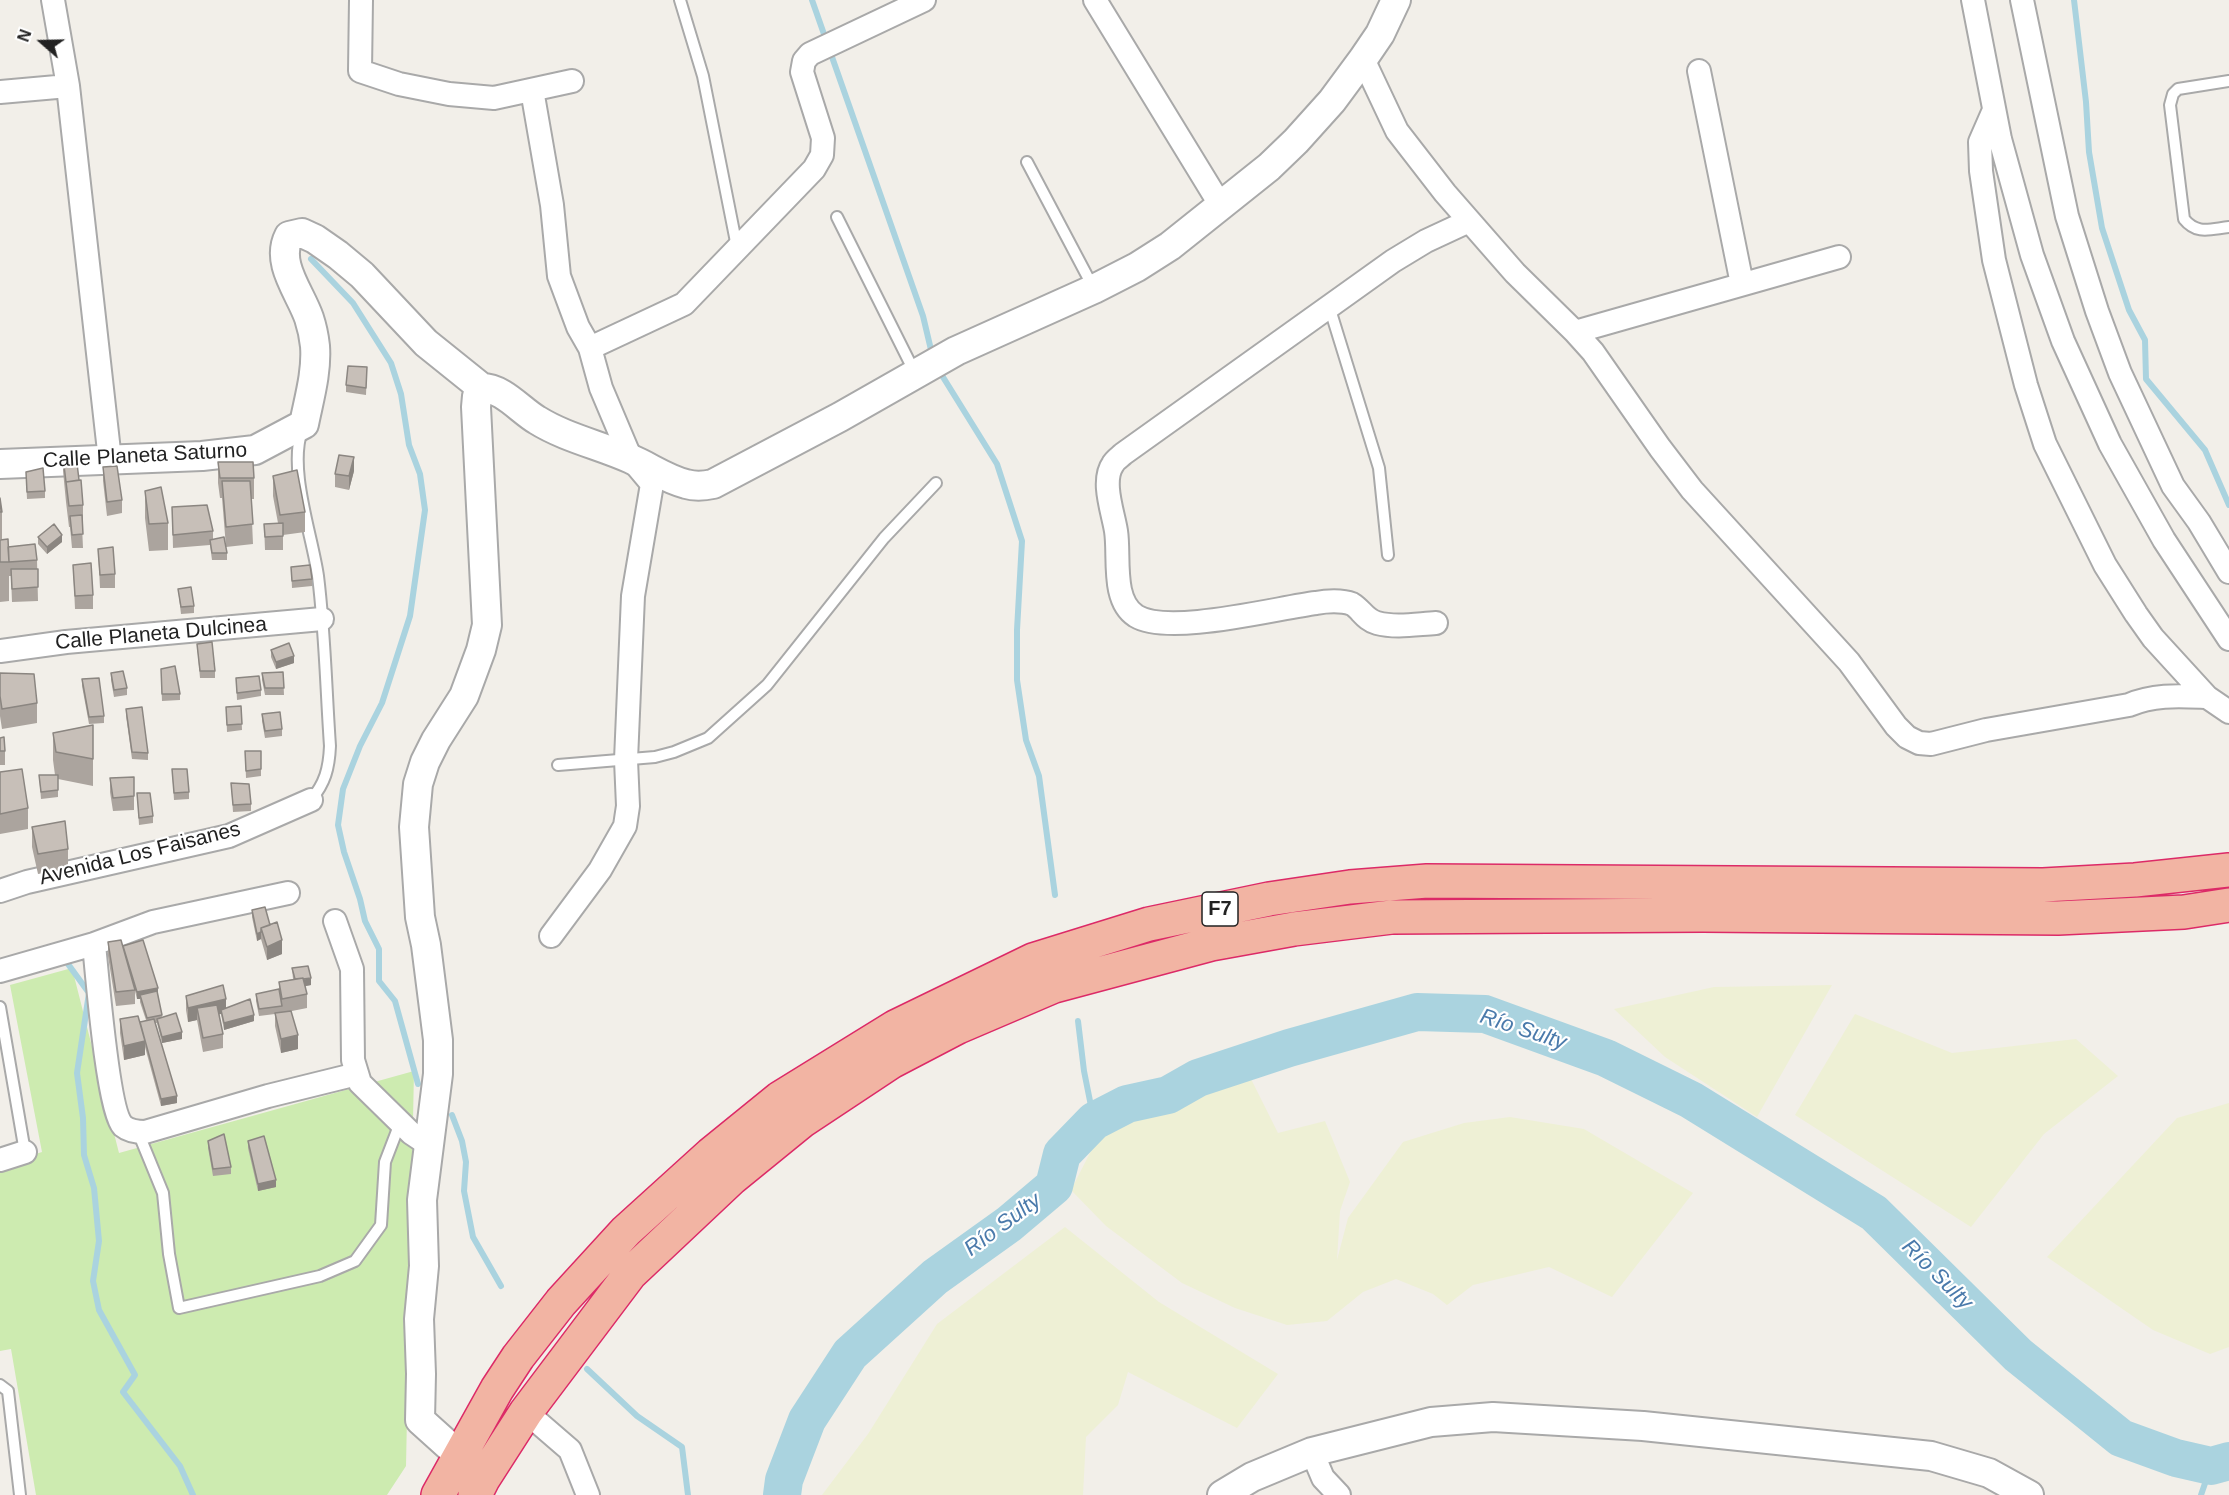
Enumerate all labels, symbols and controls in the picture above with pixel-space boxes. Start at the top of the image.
north arrow [12,12,72,72]
text: N [15,27,35,44]
street label: Calle Planeta Saturno [42,438,248,474]
street label: Calle Planeta Dulcinea [54,612,268,656]
street label: Avenida Los Faisanes [37,817,243,891]
road number: F7 [1202,892,1238,926]
water label: Río Sulty [1476,1004,1570,1056]
water label: Río Sulty [959,1188,1047,1262]
water label: Río Sulty [1896,1234,1978,1316]

